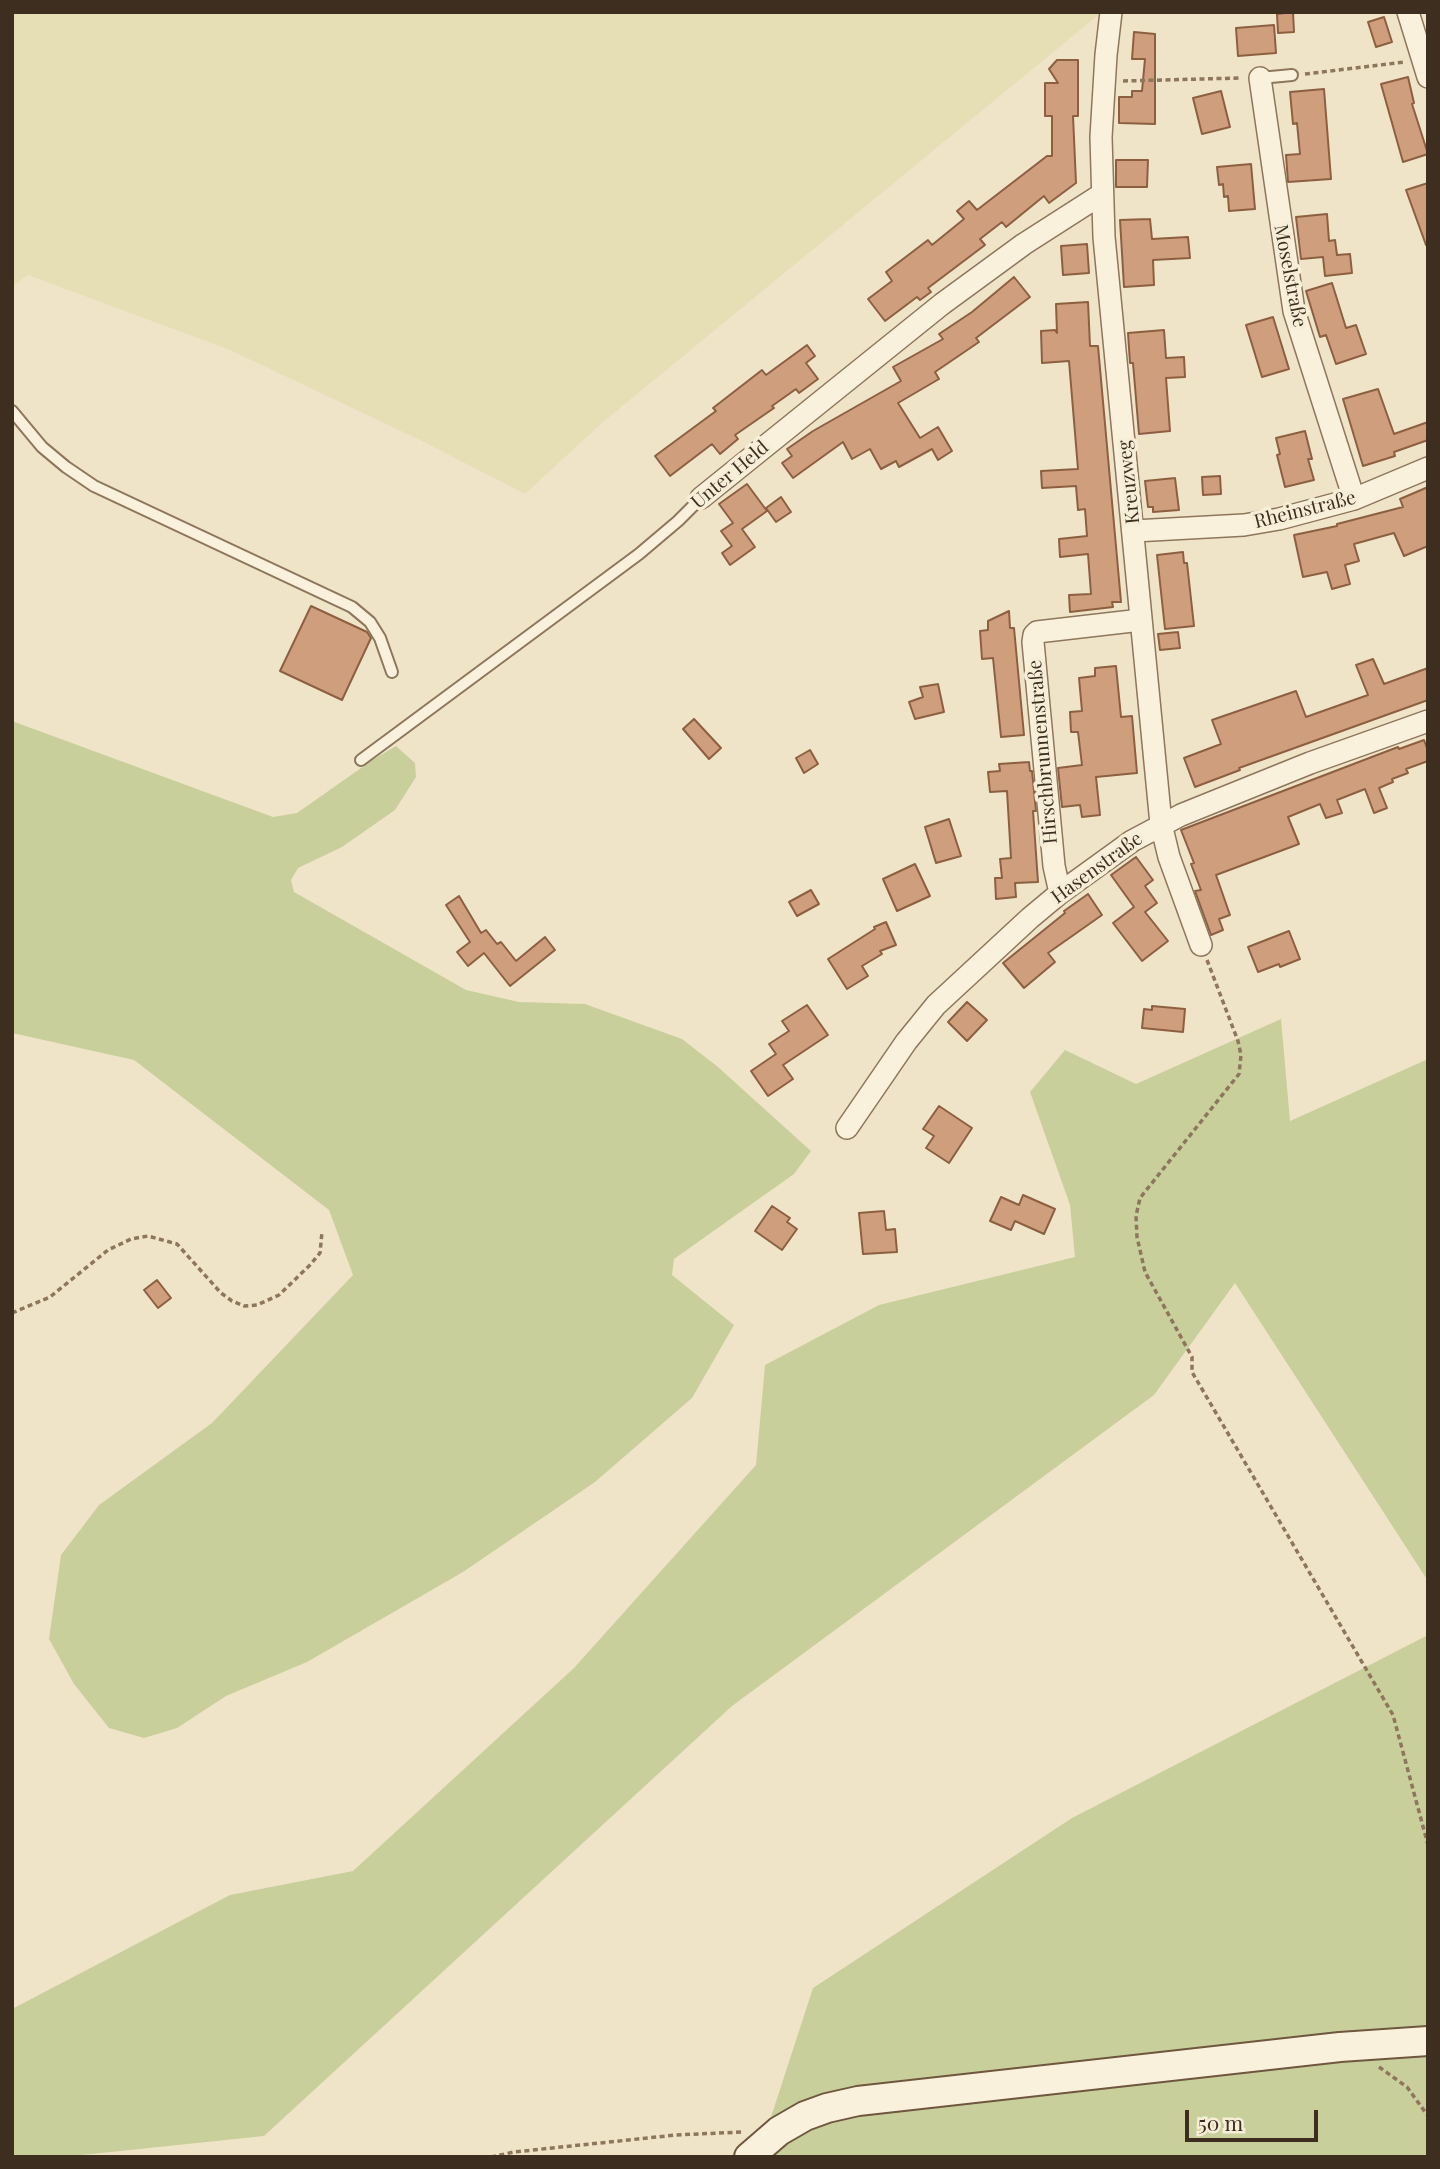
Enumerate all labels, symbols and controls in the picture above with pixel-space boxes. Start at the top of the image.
street label: Moselstraße [1269,223,1311,329]
street label: Unter Held [687,436,773,514]
street label: Kreuzweg [1113,439,1145,525]
street label: Rheinstraße [1252,486,1358,534]
street label: Hirschbrunnenstraße [1024,659,1062,845]
street label: Hasenstraße [1047,827,1147,909]
scale bar [1188,2096,1321,2140]
text: 50 m [1198,2108,1243,2136]

